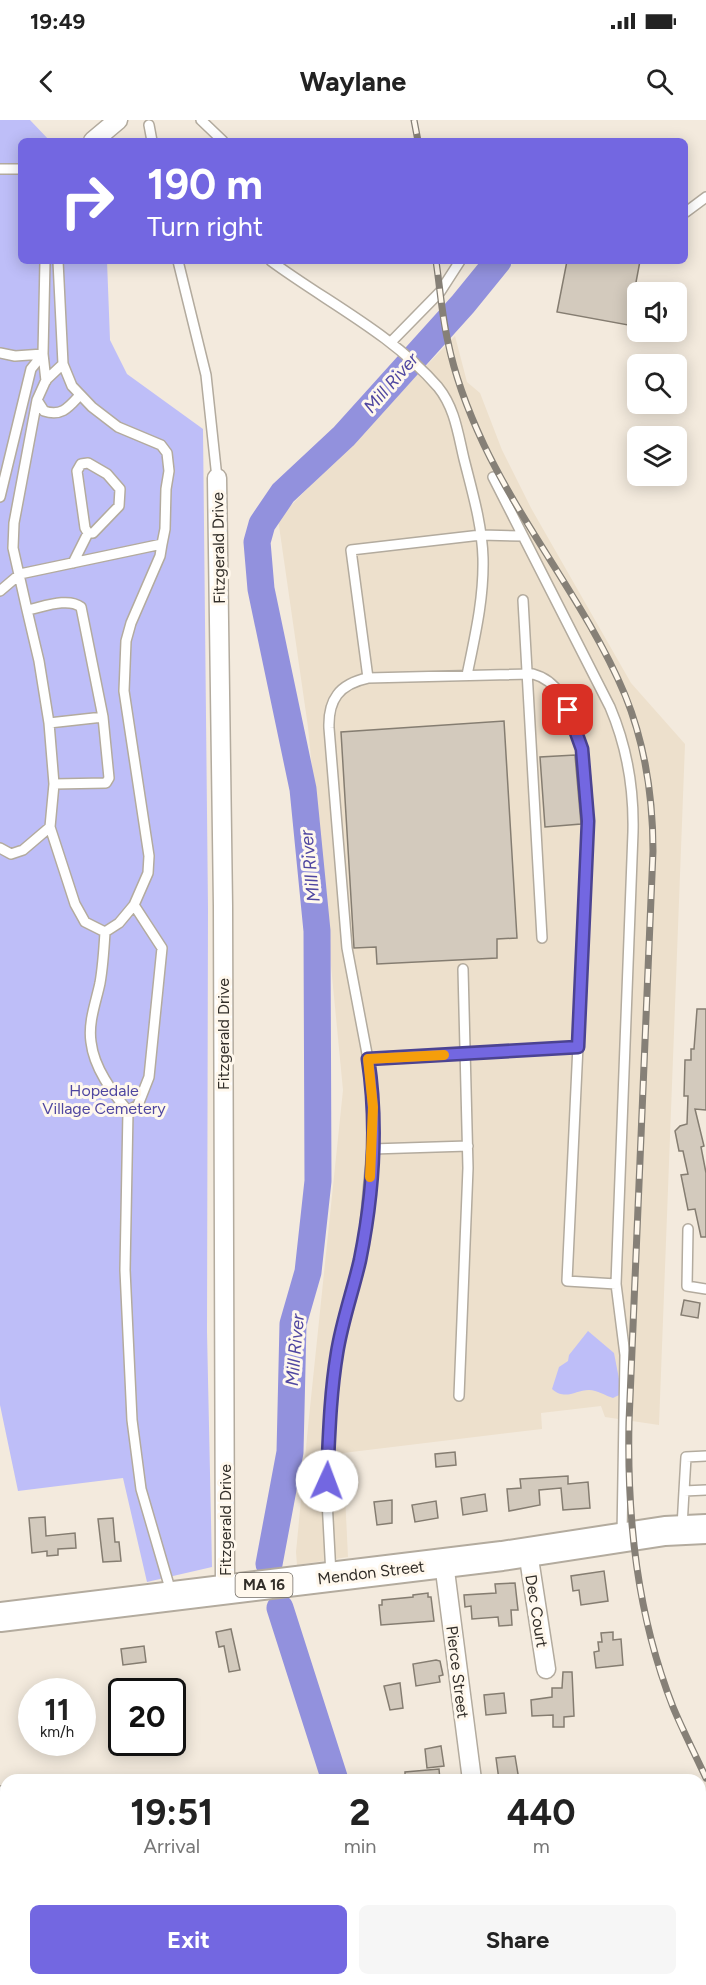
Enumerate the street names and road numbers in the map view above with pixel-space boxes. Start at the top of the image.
street label: Fitzgerald Drive [208,492,229,604]
street label: Fitzgerald Drive [214,978,233,1090]
street label: Fitzgerald Drive [216,1464,235,1576]
street label: Mendon Street [317,1557,426,1588]
road number: MA 16 [236,1573,292,1597]
street label: Dec Court [521,1573,552,1649]
street label: Pierce Street [442,1625,473,1720]

